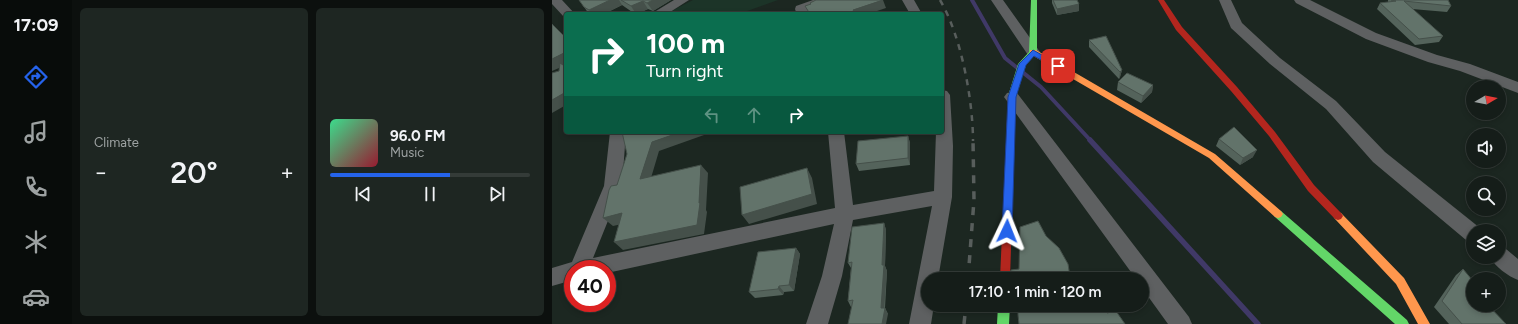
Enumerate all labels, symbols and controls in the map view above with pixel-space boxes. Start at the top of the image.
text: 17:09 [13,14,59,36]
text: 100 m [646,26,725,60]
icon: right [580,28,632,80]
pin [1041,49,1075,83]
icon: arrive [1047,55,1069,77]
text: Turn right [646,60,723,82]
icon: directions [22,63,50,91]
north arrow [1466,80,1506,120]
map controls [1466,80,1506,312]
icon: left [701,104,723,126]
icon: ahead [743,104,765,126]
icon: right [785,104,807,126]
icon: music [22,118,50,146]
text: 96.0 FM [390,127,446,145]
button: sound [1466,128,1506,168]
text: Climate [94,135,139,150]
text: Music [390,145,424,160]
text: 20° [170,154,218,191]
text: − [94,159,108,186]
text: + [280,159,294,186]
icon: phone [22,173,50,201]
button: search [1466,176,1506,216]
icon: previous [352,183,374,205]
icon: pause [419,183,441,205]
icon: next [486,183,508,205]
position arrow [986,210,1028,252]
button: layers [1466,224,1506,264]
icon: climate [22,228,50,256]
speed limit sign: 40 [564,260,616,312]
button: + [1466,272,1506,312]
icon: car [22,283,50,311]
text: 17:10 · 1 min · 120 m [968,283,1102,301]

